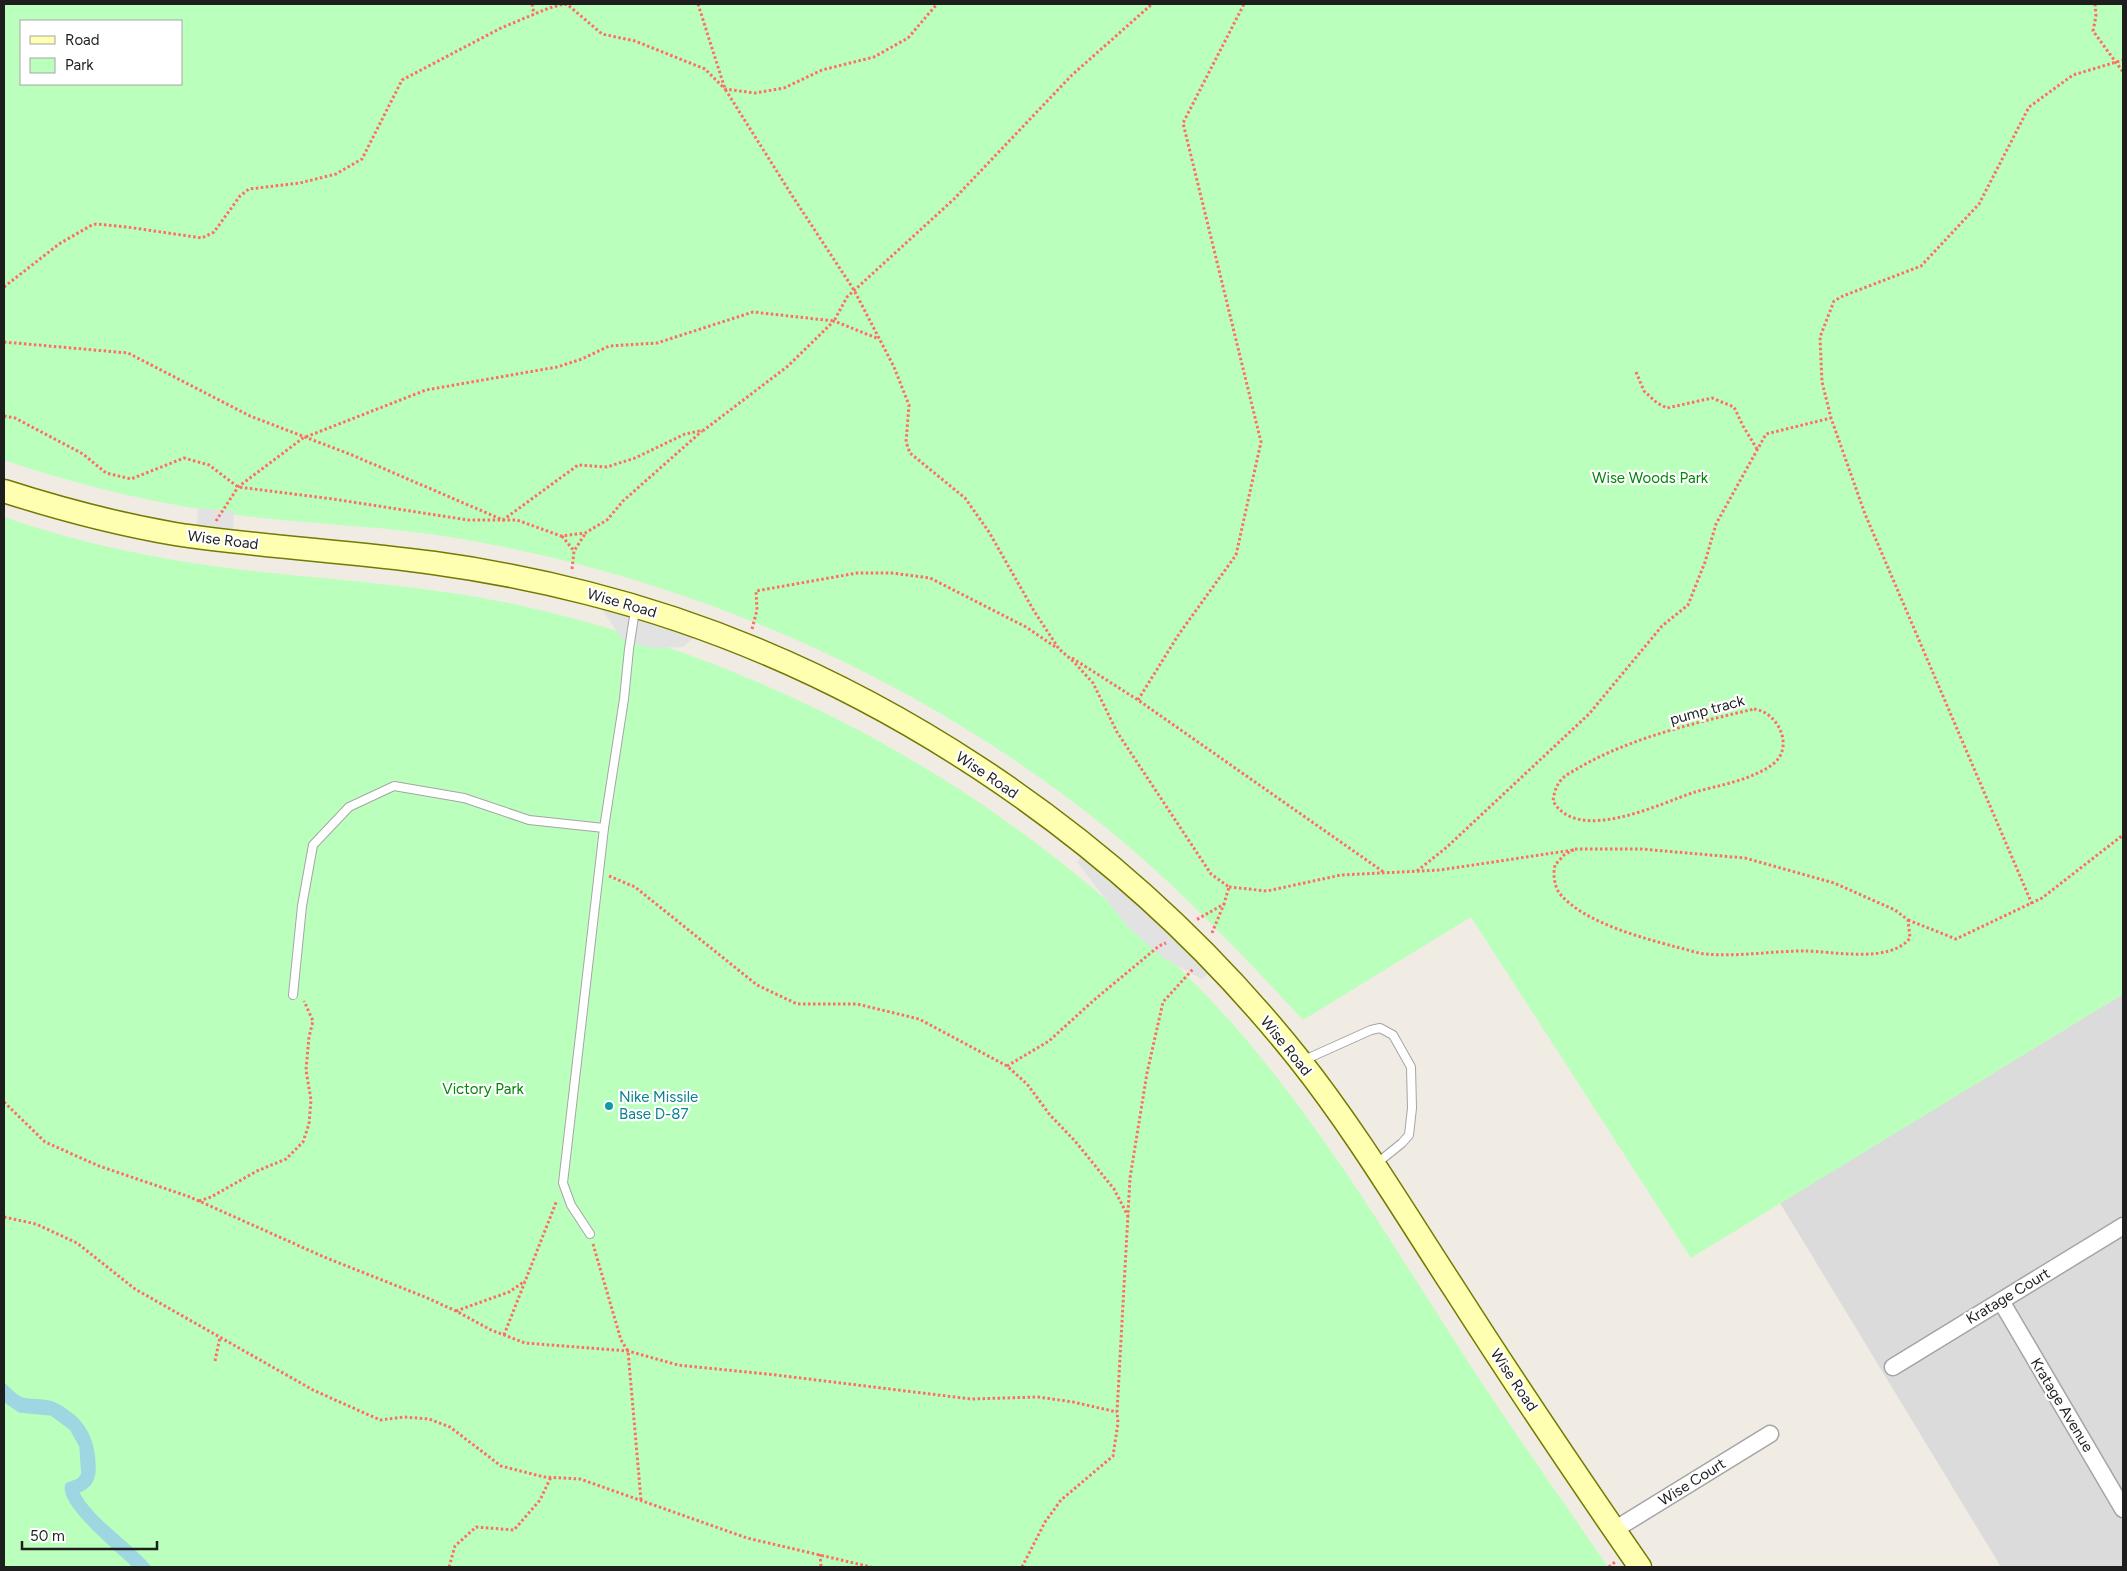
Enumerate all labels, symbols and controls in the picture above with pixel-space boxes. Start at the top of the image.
legend [20,20,182,85]
text: Road [65,31,100,49]
text: Park [65,56,94,74]
park label: Wise Woods Park [1592,469,1709,487]
street label: Wise Road [187,527,259,553]
street label: Wise Road [585,585,659,621]
street label: pump track [1668,691,1747,729]
street label: Wise Road [952,748,1022,802]
street label: Wise Road [1257,1013,1315,1079]
park label: Victory Park [442,1080,524,1098]
place label: Nike Missile Base D-87 [619,1088,698,1123]
marker: Nike Missile Base D-87 [603,1100,615,1112]
street label: Kratage Court [1963,1264,2053,1328]
street label: Wise Road [1487,1345,1541,1415]
street label: Kratage Avenue [2027,1355,2097,1455]
street label: Wise Court [1655,1454,1729,1510]
scale bar [22,1518,158,1550]
text: 50 m [30,1527,65,1545]

